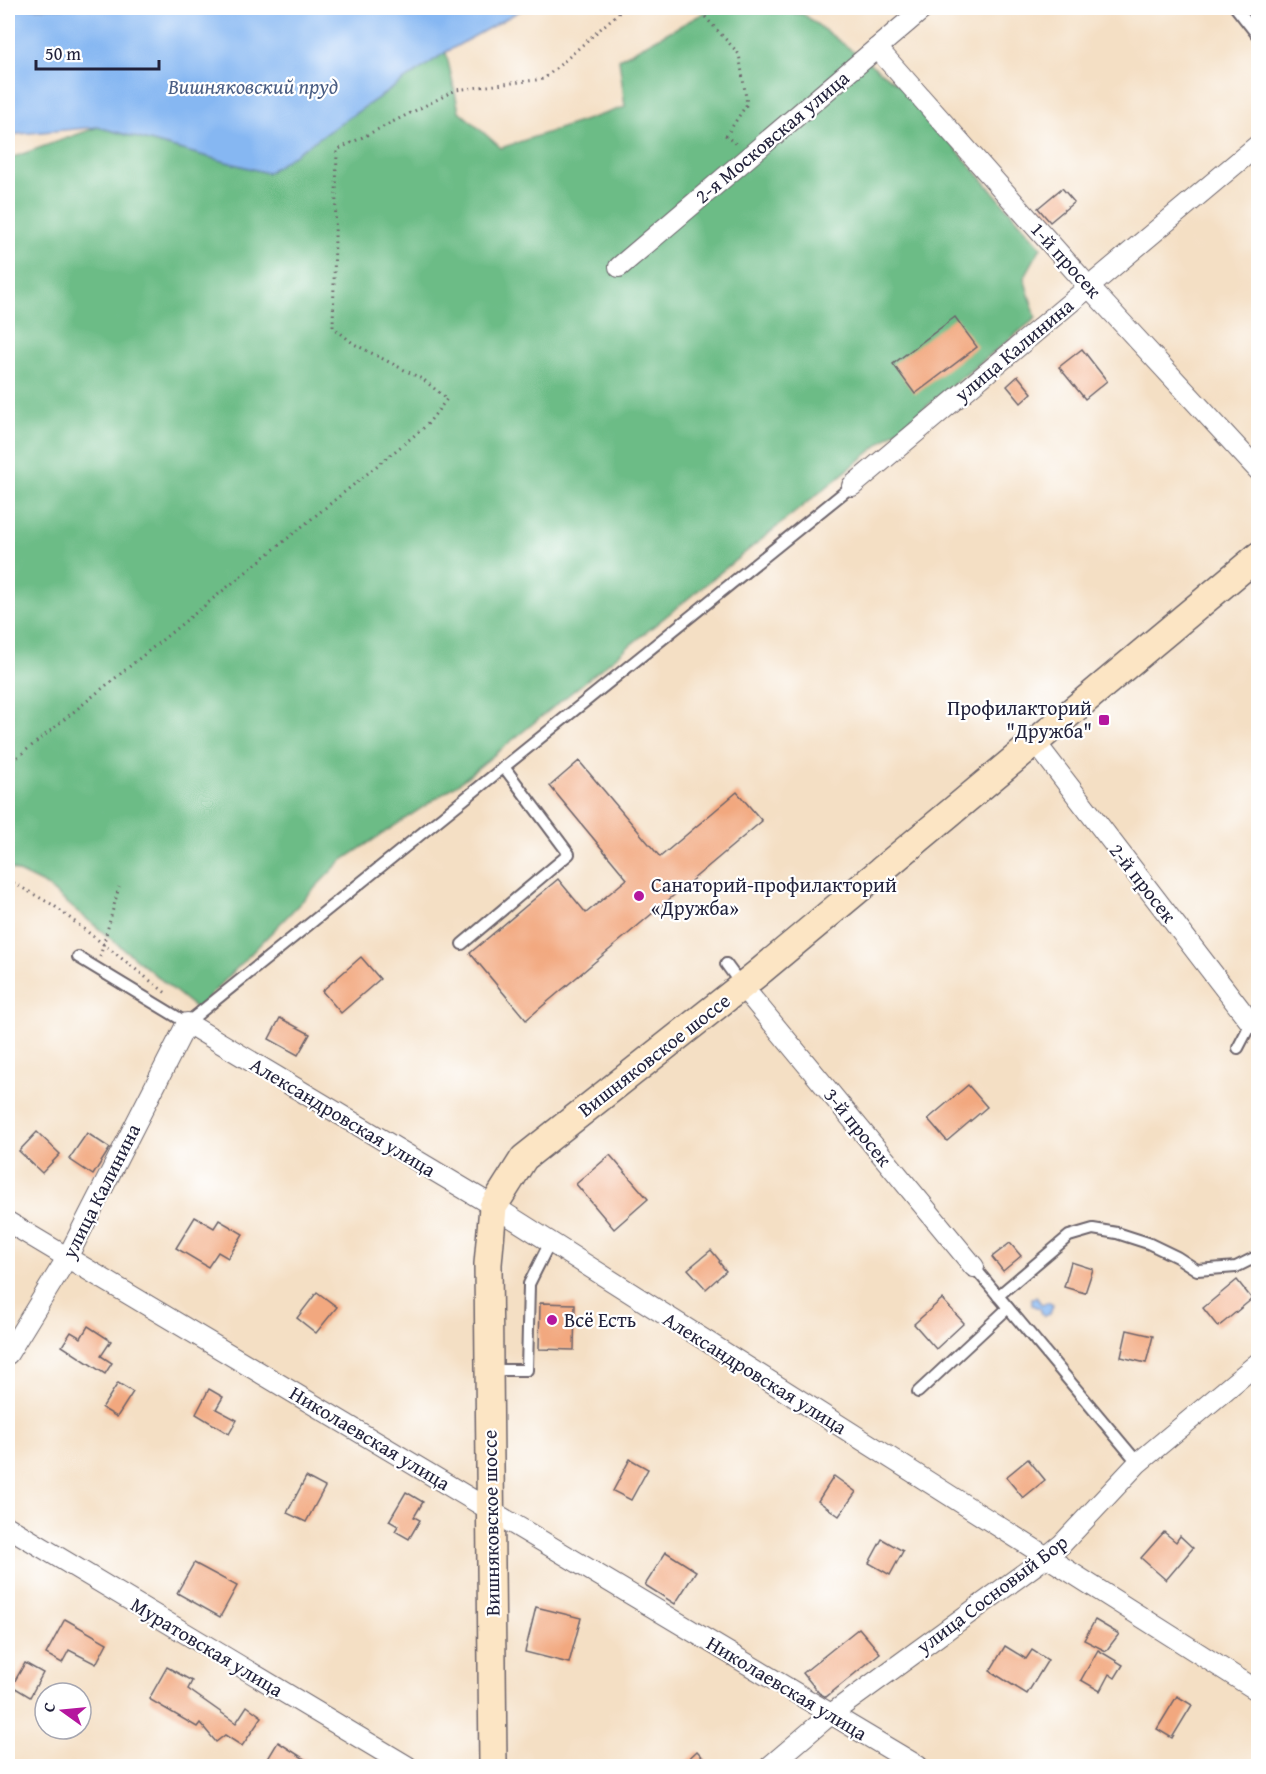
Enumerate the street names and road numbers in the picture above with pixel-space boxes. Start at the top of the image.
street label: 2-я Московская улица [688,63,856,210]
street label: 1-й просек [1024,215,1109,305]
street label: улица Калинина [947,291,1080,409]
street label: 2-й просек [1103,837,1184,929]
street label: Вишняковское шоссе [571,986,736,1123]
street label: Александровская улица [245,1050,442,1184]
street label: 3-й просек [818,1081,900,1173]
street label: улица Калинина [54,1118,147,1264]
street label: Александровская улица [658,1304,853,1441]
street label: Николаевская улица [284,1378,457,1497]
street label: Вишняковское шоссе [474,1430,507,1616]
street label: улица Сосновый Бор [909,1527,1073,1661]
street label: Муратовская улица [126,1590,289,1704]
street label: Николаевская улица [701,1628,874,1747]

